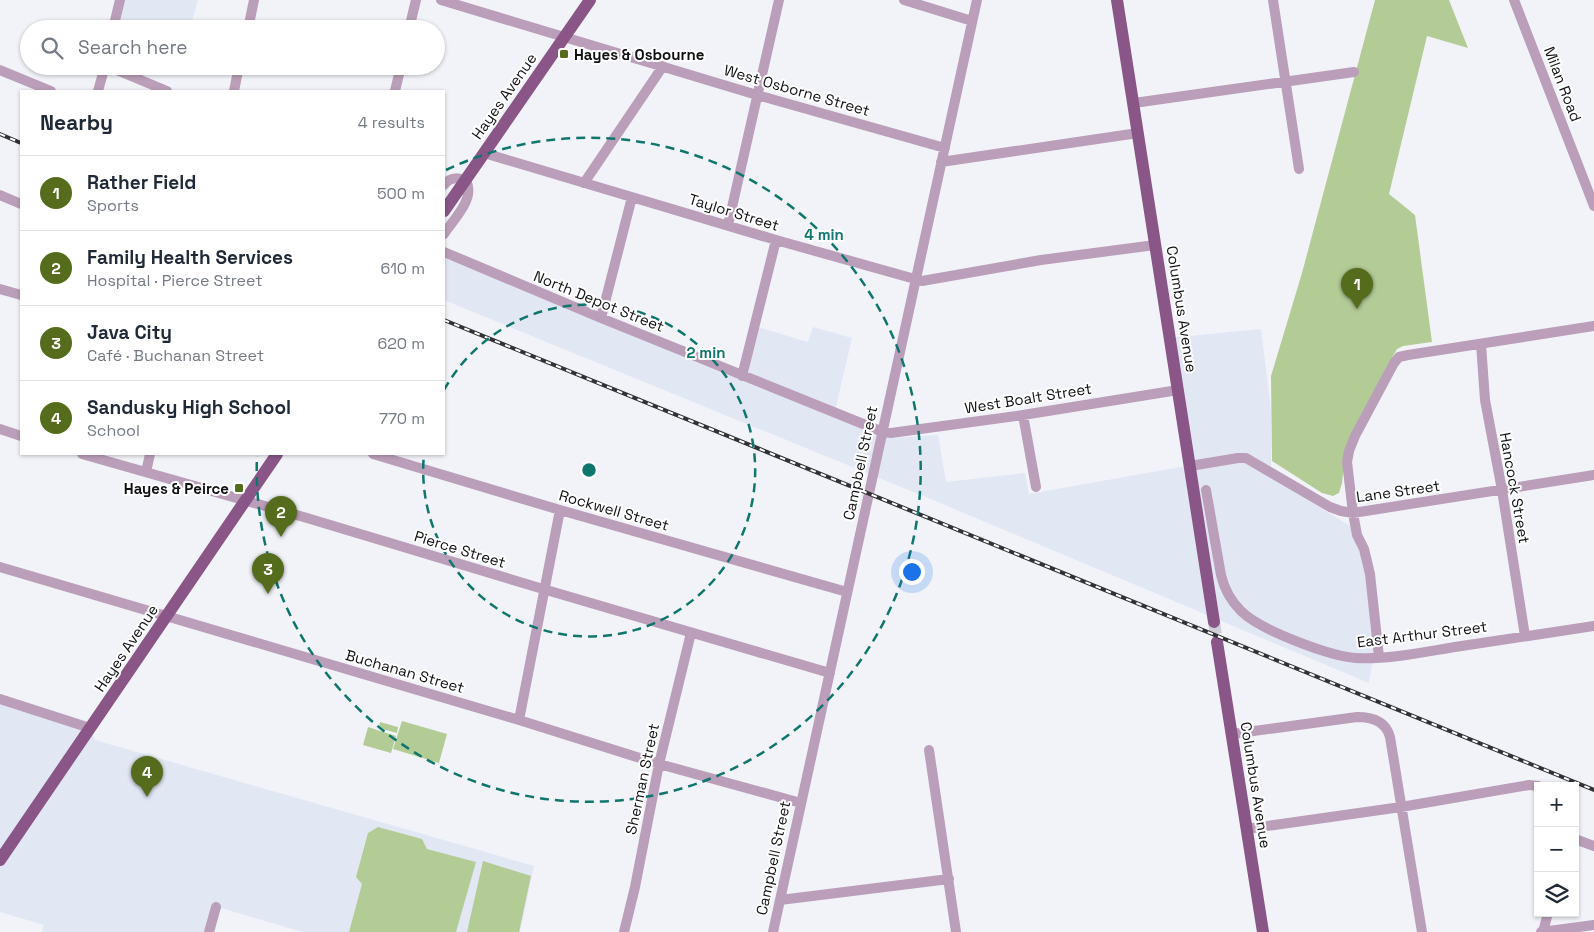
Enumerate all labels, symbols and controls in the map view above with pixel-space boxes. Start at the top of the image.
search box [20,20,445,75]
icon: search [38,34,66,62]
text: Search here [78,35,188,60]
street label: Milan Road [1540,44,1586,124]
place label: Hayes & Osbourne [574,45,705,64]
marker: Hayes & Osbourne [558,48,570,60]
street label: Hayes Avenue [467,49,541,143]
street label: West Osborne Street [722,60,872,120]
text: Nearby [40,109,113,136]
text: 4 results [358,112,425,133]
text: Rather Field [87,170,196,195]
text: 1 [52,183,60,204]
text: 500 m [377,183,425,204]
street label: Taylor Street [687,189,782,235]
text: Sports [87,195,139,216]
text: 4 min [804,225,844,244]
street label: Columbus Avenue [1163,244,1201,374]
text: Family Health Services [87,245,293,270]
text: 2 [51,258,61,279]
text: 610 m [380,258,425,279]
street label: North Depot Street [531,266,667,336]
pin: 1 [1341,268,1373,309]
text: Hospital · Pierce Street [87,270,263,291]
text: Java City [87,320,172,345]
text: 3 [51,333,61,354]
text: 620 m [377,333,425,354]
text: 2 min [687,343,725,362]
text: Café · Buchanan Street [87,345,264,366]
street label: West Boalt Street [963,379,1093,417]
text: Sandusky High School [87,395,291,420]
street label: Campbell Street [839,404,881,522]
text: 4 [51,408,61,429]
text: 770 m [379,408,425,429]
text: School [87,420,140,441]
street label: Hancock Street [1496,431,1534,545]
centre of rings [580,461,598,479]
street label: Lane Street [1355,476,1441,506]
place label: Hayes & Peirce [124,479,229,498]
marker: Hayes & Peirce [233,482,245,494]
street label: Rockwell Street [557,485,671,535]
pin: 2 [265,496,297,537]
street label: Pierce Street [412,526,508,572]
pin: 3 [252,553,284,594]
your location [899,559,925,585]
street label: Hayes Avenue [90,601,162,695]
street label: East Arthur Street [1356,617,1488,651]
street label: Buchanan Street [343,645,467,697]
street label: Columbus Avenue [1237,720,1275,850]
street label: Sherman Street [621,722,663,836]
pin: 4 [131,756,163,797]
map controls [1534,782,1579,917]
button: + [1534,782,1579,827]
street label: Campbell Street [752,799,794,917]
button: − [1534,827,1579,872]
button: layers [1534,872,1579,917]

